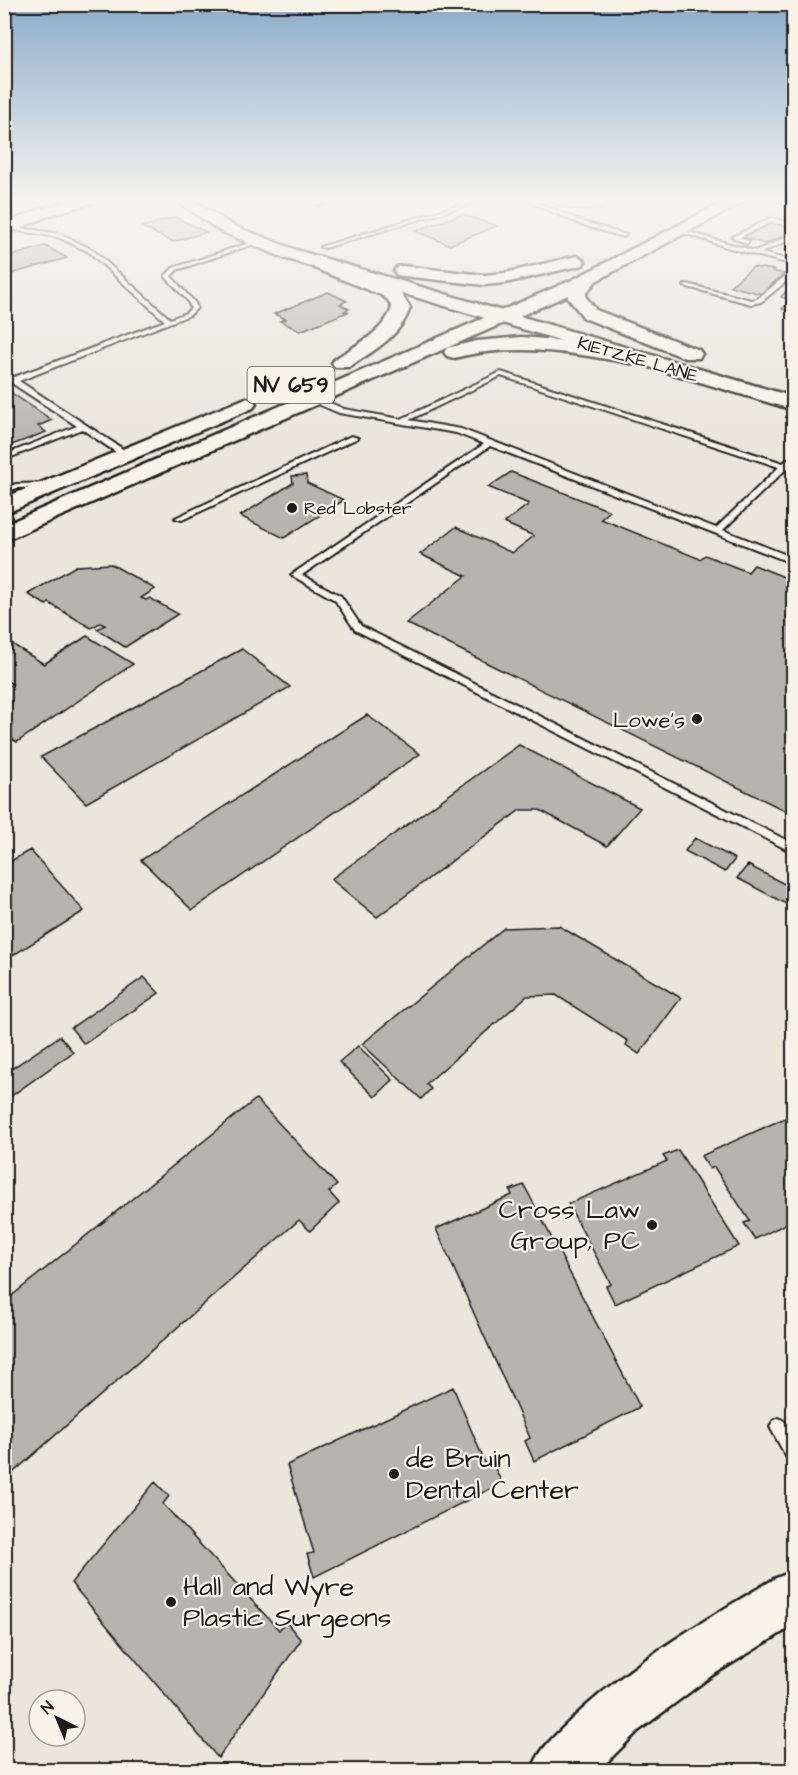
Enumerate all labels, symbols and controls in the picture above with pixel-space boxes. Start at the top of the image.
street label: KIETZKE LANE [575,330,701,389]
road number: NV 659 [248,367,334,403]
place label: Red Lobster [304,496,412,521]
marker: Red Lobster [285,501,299,515]
place label: Lowe's [613,705,685,736]
marker: Lowe's [690,712,704,726]
place label: Cross Law Group, PC [499,1191,640,1260]
marker: Cross Law Group, PC [645,1218,659,1232]
place label: de Bruin Dental Center [406,1440,579,1509]
marker: de Bruin Dental Center [387,1467,401,1481]
place label: Hall and Wyre Plastic Surgeons [183,1568,391,1638]
marker: Hall and Wyre Plastic Surgeons [164,1595,178,1609]
north arrow [27,1688,87,1748]
text: N [36,1696,59,1719]

